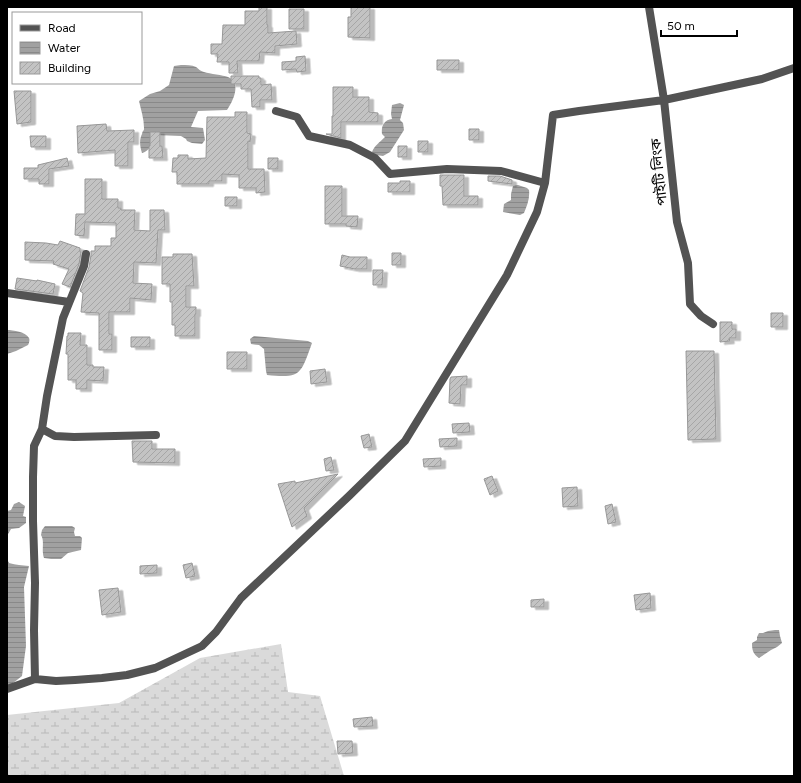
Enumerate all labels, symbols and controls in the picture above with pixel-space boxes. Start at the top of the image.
legend [12,12,142,84]
scale bar [661,12,737,38]
text: 50 m [667,19,695,33]
text: Road [48,21,76,35]
text: Water [48,41,80,55]
text: Building [48,61,91,75]
street label: পাইটি লিংক [647,137,671,206]

